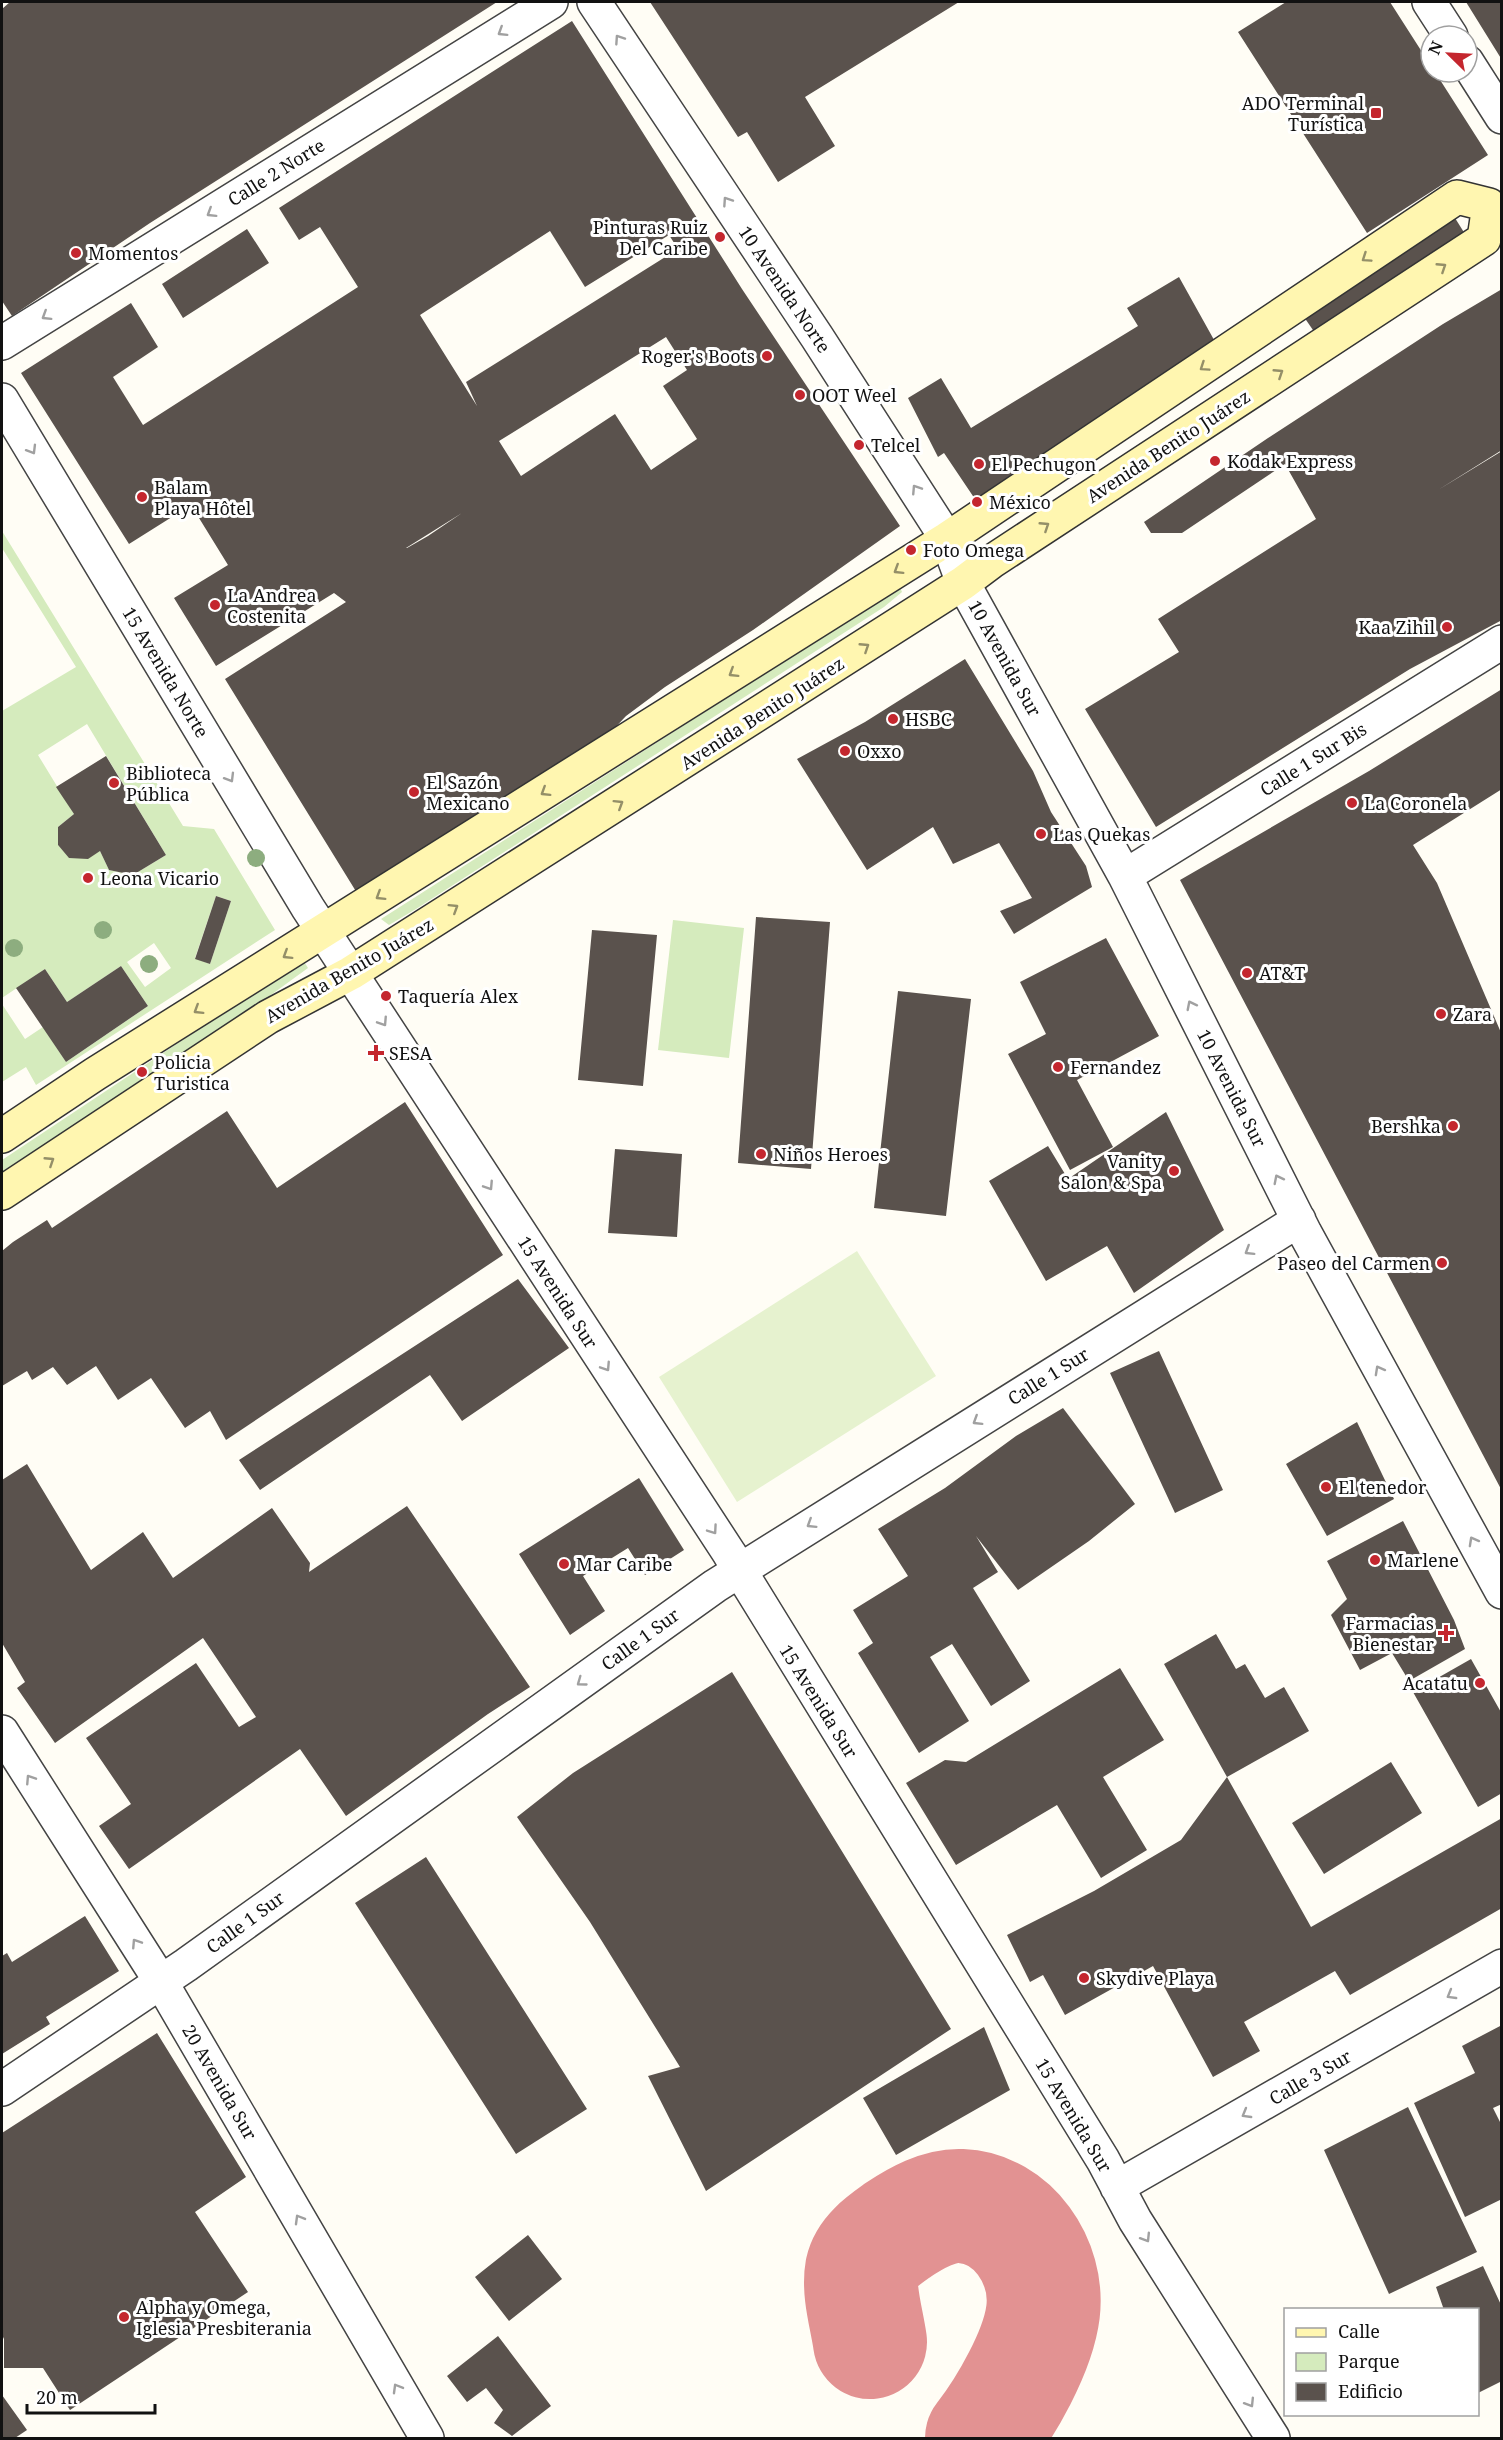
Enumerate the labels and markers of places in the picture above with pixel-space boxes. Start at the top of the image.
place label: ADO Terminal Turística [1242,91,1364,136]
marker: ADO Terminal Turística [1369,106,1383,120]
place label: Pinturas Ruiz Del Caribe [593,215,708,260]
marker: Pinturas Ruiz Del Caribe [713,230,727,244]
place label: Momentos [88,241,178,265]
marker: Momentos [69,246,83,260]
place label: Roger's Boots [641,344,755,368]
marker: Roger's Boots [760,349,774,363]
place label: OOT Weel [812,383,897,407]
marker: OOT Weel [793,388,807,402]
place label: Telcel [871,433,921,457]
marker: Telcel [852,438,866,452]
place label: Kodak Express [1227,449,1353,473]
place label: El Pechugon [991,452,1097,476]
marker: Kodak Express [1208,454,1222,468]
marker: El Pechugon [972,457,986,471]
place label: Balam Playa Hôtel [154,475,252,520]
marker: Balam Playa Hôtel [135,490,149,504]
place label: México [989,490,1051,514]
marker: México [970,495,984,509]
place label: Foto Omega [923,538,1025,562]
marker: Foto Omega [904,543,918,557]
place label: La Andrea Costenita [227,583,317,628]
marker: La Andrea Costenita [208,598,222,612]
place label: Kaa Zihil [1358,615,1435,639]
marker: Kaa Zihil [1440,620,1454,634]
place label: HSBC [905,707,952,731]
marker: HSBC [886,712,900,726]
place label: Oxxo [857,739,902,763]
marker: Oxxo [838,744,852,758]
place label: Biblioteca Pública [126,761,211,806]
place label: El Sazón Mexicano [426,770,510,815]
marker: Biblioteca Pública [107,776,121,790]
marker: El Sazón Mexicano [407,785,421,799]
place label: La Coronela [1364,791,1467,815]
marker: La Coronela [1345,796,1359,810]
place label: Las Quekas [1053,822,1150,846]
marker: Las Quekas [1034,827,1048,841]
place label: Leona Vicario [100,866,219,890]
marker: Leona Vicario [81,871,95,885]
place label: AT&T [1259,961,1305,985]
marker: AT&T [1240,966,1254,980]
place label: Taquería Alex [398,984,519,1008]
marker: Taquería Alex [379,989,393,1003]
place label: Zara [1453,1002,1492,1026]
marker: Zara [1434,1007,1448,1021]
place label: SESA [389,1041,432,1065]
marker: SESA [367,1044,385,1062]
place label: Policia Turistica [154,1050,230,1095]
place label: Fernandez [1070,1055,1161,1079]
marker: Fernandez [1051,1060,1065,1074]
marker: Policia Turistica [135,1065,149,1079]
place label: Bershka [1371,1114,1441,1138]
marker: Bershka [1446,1119,1460,1133]
place label: Niños Heroes [773,1142,888,1166]
marker: Niños Heroes [754,1147,768,1161]
place label: Vanity Salon & Spa [1061,1149,1163,1194]
marker: Vanity Salon & Spa [1167,1164,1181,1178]
place label: Paseo del Carmen [1277,1251,1430,1275]
marker: Paseo del Carmen [1435,1256,1449,1270]
place label: El tenedor [1338,1475,1427,1499]
marker: El tenedor [1319,1480,1333,1494]
place label: Marlene [1387,1548,1459,1572]
place label: Mar Caribe [576,1552,672,1576]
marker: Marlene [1368,1553,1382,1567]
marker: Mar Caribe [557,1557,571,1571]
place label: Farmacias Bienestar [1345,1611,1435,1656]
marker: Farmacias Bienestar [1439,1626,1453,1640]
place label: Acatatu [1402,1671,1469,1695]
marker: Acatatu [1473,1676,1487,1690]
place label: Skydive Playa [1096,1966,1215,1990]
marker: Skydive Playa [1077,1971,1091,1985]
place label: Alpha y Omega, Iglesia Presbiterania [136,2295,312,2340]
marker: Alpha y Omega, Iglesia Presbiterania [117,2310,131,2324]

